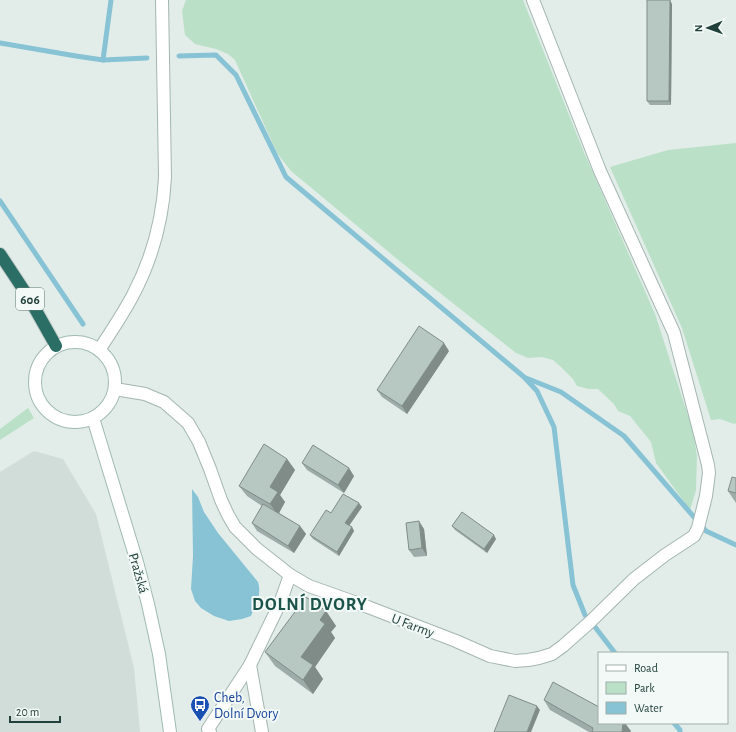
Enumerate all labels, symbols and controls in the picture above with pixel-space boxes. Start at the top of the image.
north arrow [688,8,728,48]
text: N [693,24,704,32]
road number: 606 [16,288,44,310]
street label: Pražská [126,551,151,596]
district label: DOLNÍ DVORY [252,593,368,614]
street label: U Farmy [389,611,436,640]
legend [598,652,728,724]
text: Road [634,662,658,674]
text: Park [634,682,655,694]
place label: Cheb, Dolní Dvory [214,691,278,721]
bus stop icon: Cheb, Dolní Dvory [189,694,211,722]
scale bar [10,698,60,724]
text: Water [634,702,663,714]
text: 20 m [16,706,39,718]

